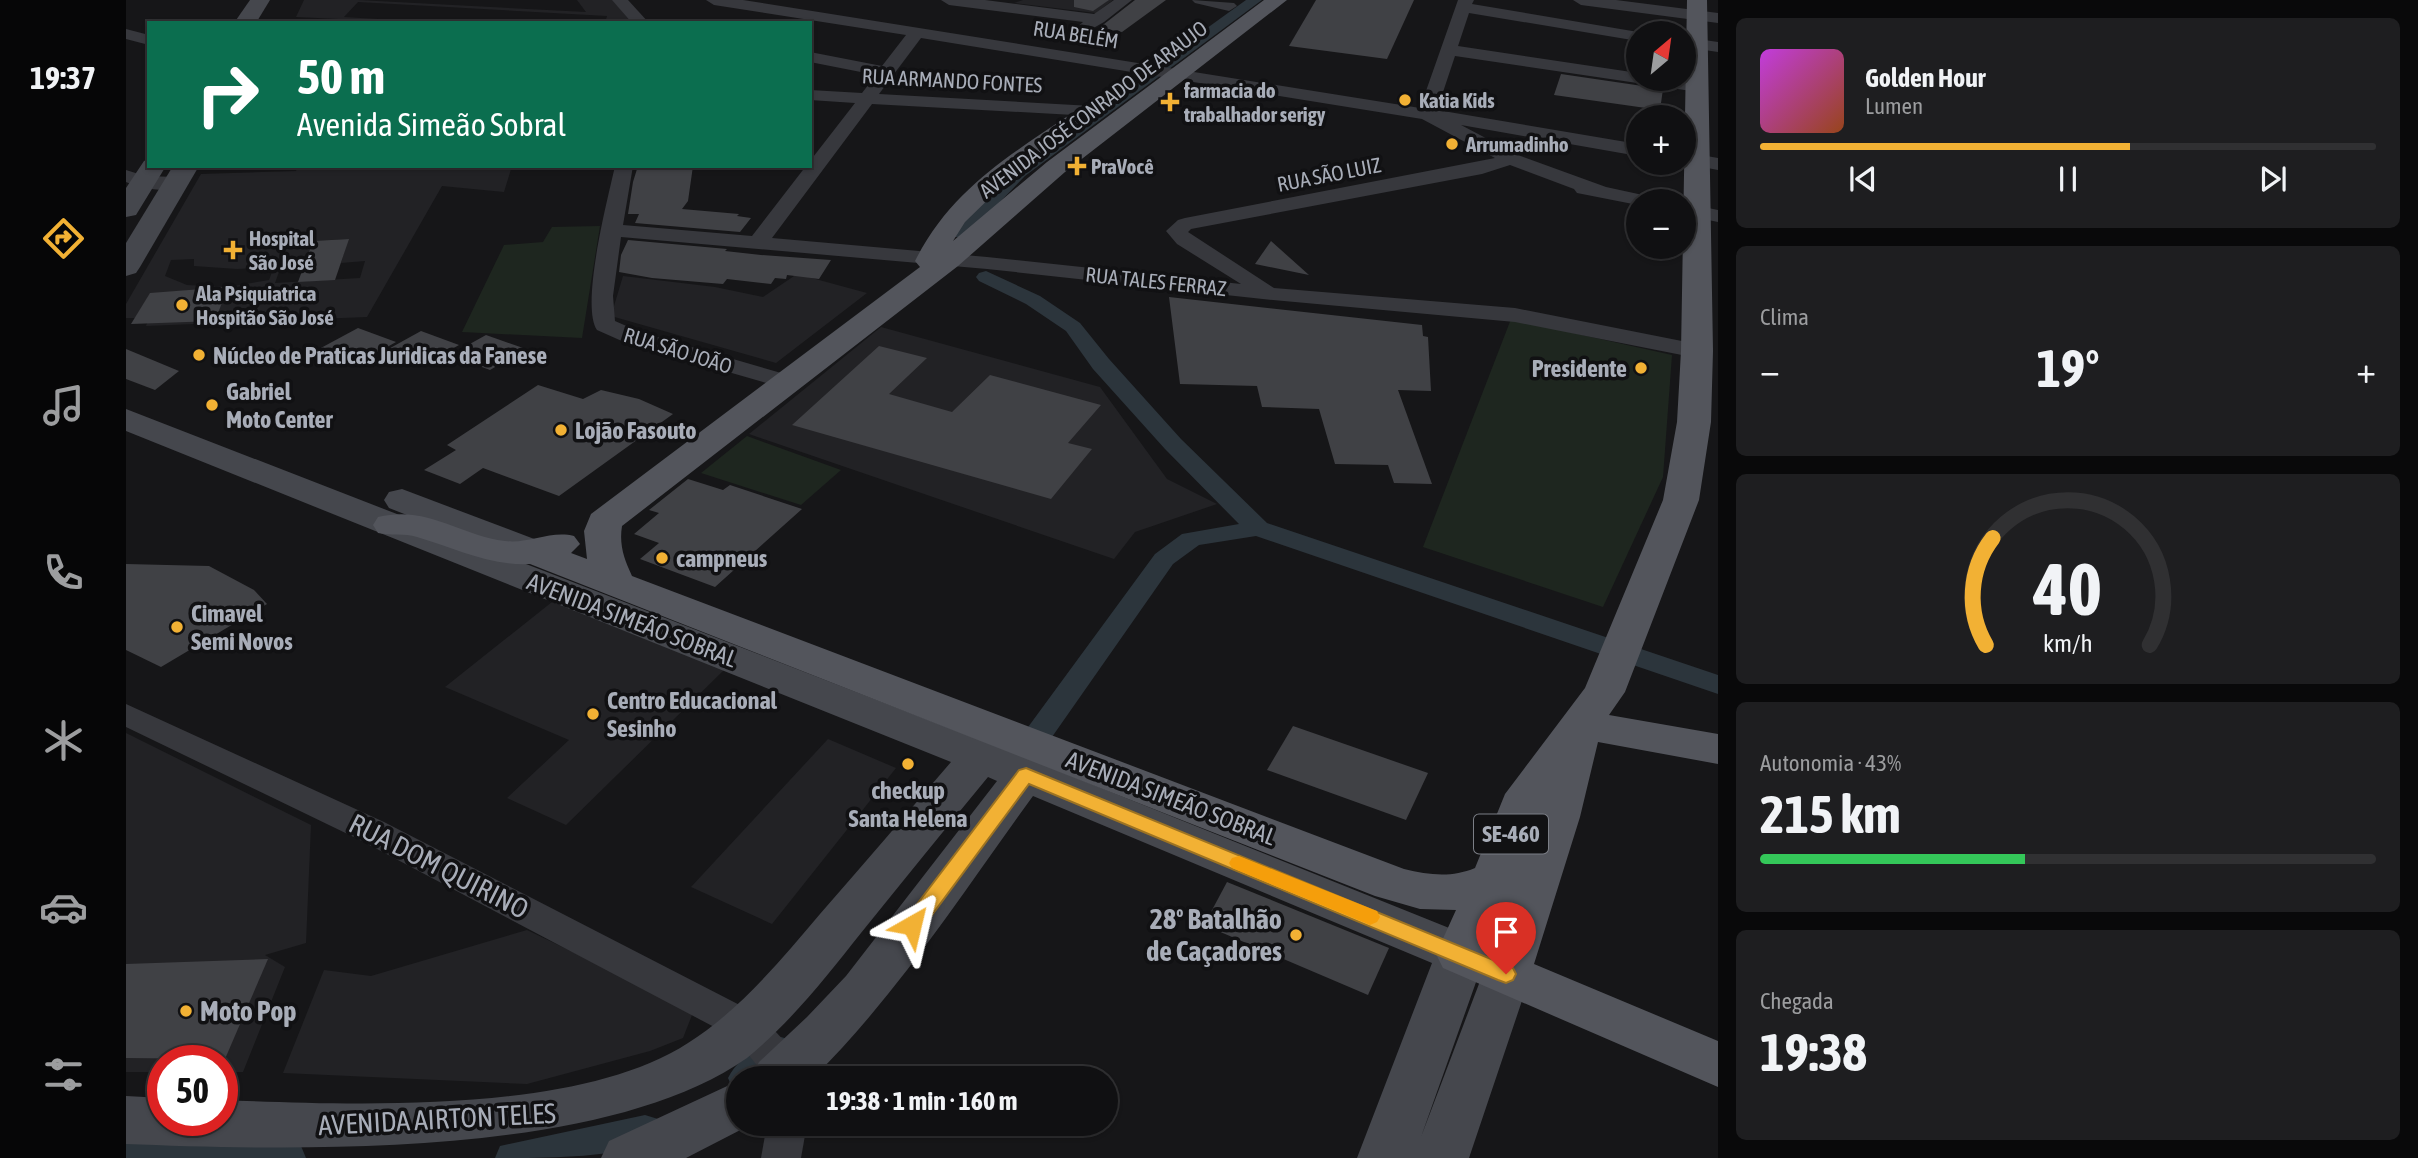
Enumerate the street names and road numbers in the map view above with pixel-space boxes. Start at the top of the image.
street label: RUA BELÉM [1032,15,1120,53]
street label: AVENIDA JOSÉ CONRADO DE ARAUJO [974,16,1212,202]
street label: RUA ARMANDO FONTES [861,63,1043,97]
street label: RUA SÃO LUIZ [1275,152,1383,196]
street label: RUA TALES FERRAZ [1084,262,1228,300]
street label: RUA SÃO JOÃO [621,322,735,378]
street label: AVENIDA SIMEÃO SOBRAL [523,568,741,673]
street label: AVENIDA SIMEÃO SOBRAL [1062,746,1280,851]
street label: RUA DOM QUIRINO [344,807,534,925]
road number: SE-460 [1474,814,1548,854]
street label: AVENIDA AIRTON TELES [317,1097,557,1141]

